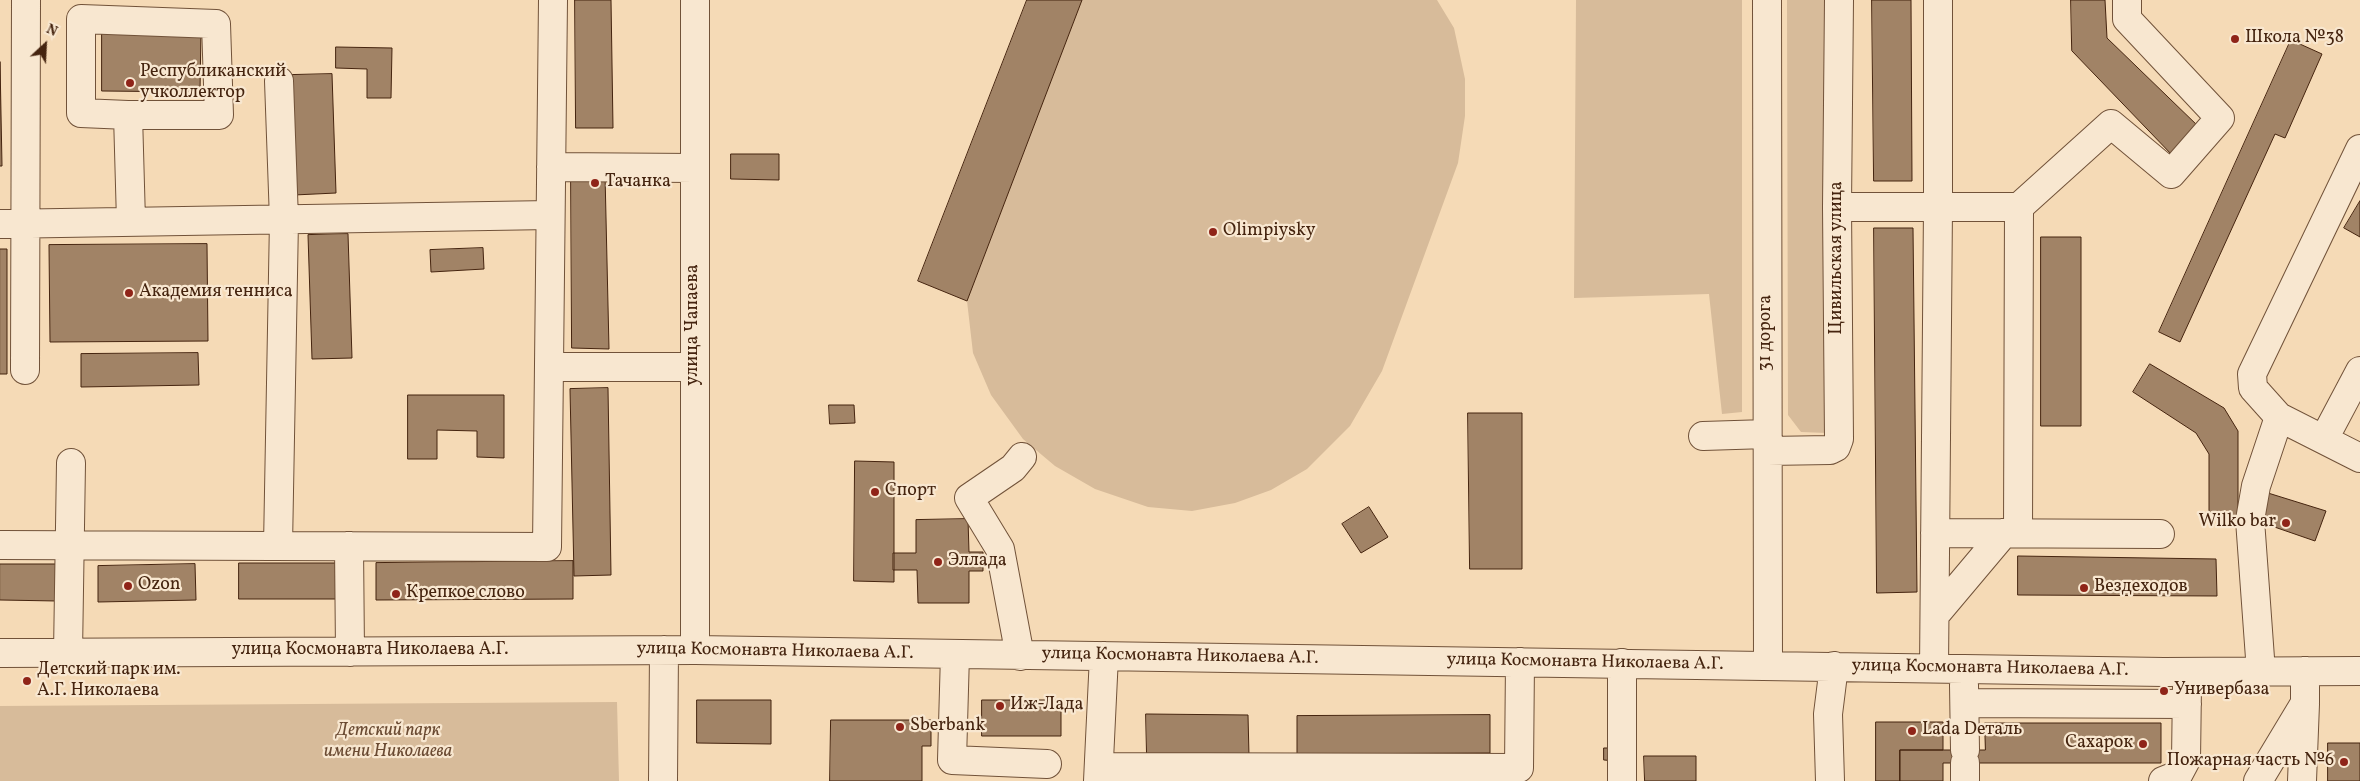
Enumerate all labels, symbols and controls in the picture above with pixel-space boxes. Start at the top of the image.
north arrow [20,20,70,70]
text: N [43,20,60,42]
place label: Школа №38 [2245,28,2344,50]
marker: Школа №38 [2229,33,2241,45]
place label: Республиканский учколлектор [140,62,286,104]
marker: Республиканский учколлектор [124,77,136,89]
place label: Тачанка [605,172,671,194]
marker: Тачанка [589,177,601,189]
street label: Цивильская улица [1827,181,1849,335]
place label: Olimpiysky [1223,221,1316,243]
marker: Olimpiysky [1207,226,1219,238]
street label: улица Чапаева [683,264,705,386]
place label: Академия тенниса [139,282,293,304]
marker: Академия тенниса [123,287,135,299]
street label: 31 дорога [1756,295,1778,371]
place label: Спорт [885,481,936,503]
marker: Спорт [869,486,881,498]
place label: Wilko bar [2199,512,2276,534]
marker: Wilko bar [2280,517,2292,529]
place label: Эллада [948,551,1007,573]
marker: Эллада [932,556,944,568]
place label: Ozon [138,575,180,597]
place label: Вездеходов [2094,577,2188,599]
marker: Ozon [122,580,134,592]
marker: Вездеходов [2078,582,2090,594]
place label: Крепкое слово [406,583,525,605]
marker: Крепкое слово [390,588,402,600]
street label: улица Космонавта Николаева А.Г. [636,639,914,665]
street label: улица Космонавта Николаева А.Г. [232,640,508,662]
street label: улица Космонавта Николаева А.Г. [1041,644,1319,670]
street label: улица Космонавта Николаева А.Г. [1446,650,1724,676]
street label: улица Космонавта Николаева А.Г. [1851,656,2129,682]
place label: Детский парк им. А.Г. Николаева [37,660,181,702]
marker: Детский парк им. А.Г. Николаева [21,675,33,687]
place label: Универбаза [2174,680,2270,702]
marker: Универбаза [2158,685,2170,697]
place label: Иж-Лада [1010,695,1083,717]
marker: Иж-Лада [994,700,1006,712]
place label: Sberbank [910,716,985,738]
place label: Lada Dеталь [1922,720,2022,742]
park label: Детский парк имени Николаева [324,721,452,764]
marker: Sberbank [894,721,906,733]
marker: Lada Dеталь [1906,725,1918,737]
place label: Сахарок [2065,733,2133,755]
marker: Сахарок [2137,738,2149,750]
place label: Пожарная часть №6 [2167,751,2334,773]
marker: Пожарная часть №6 [2338,756,2350,768]

